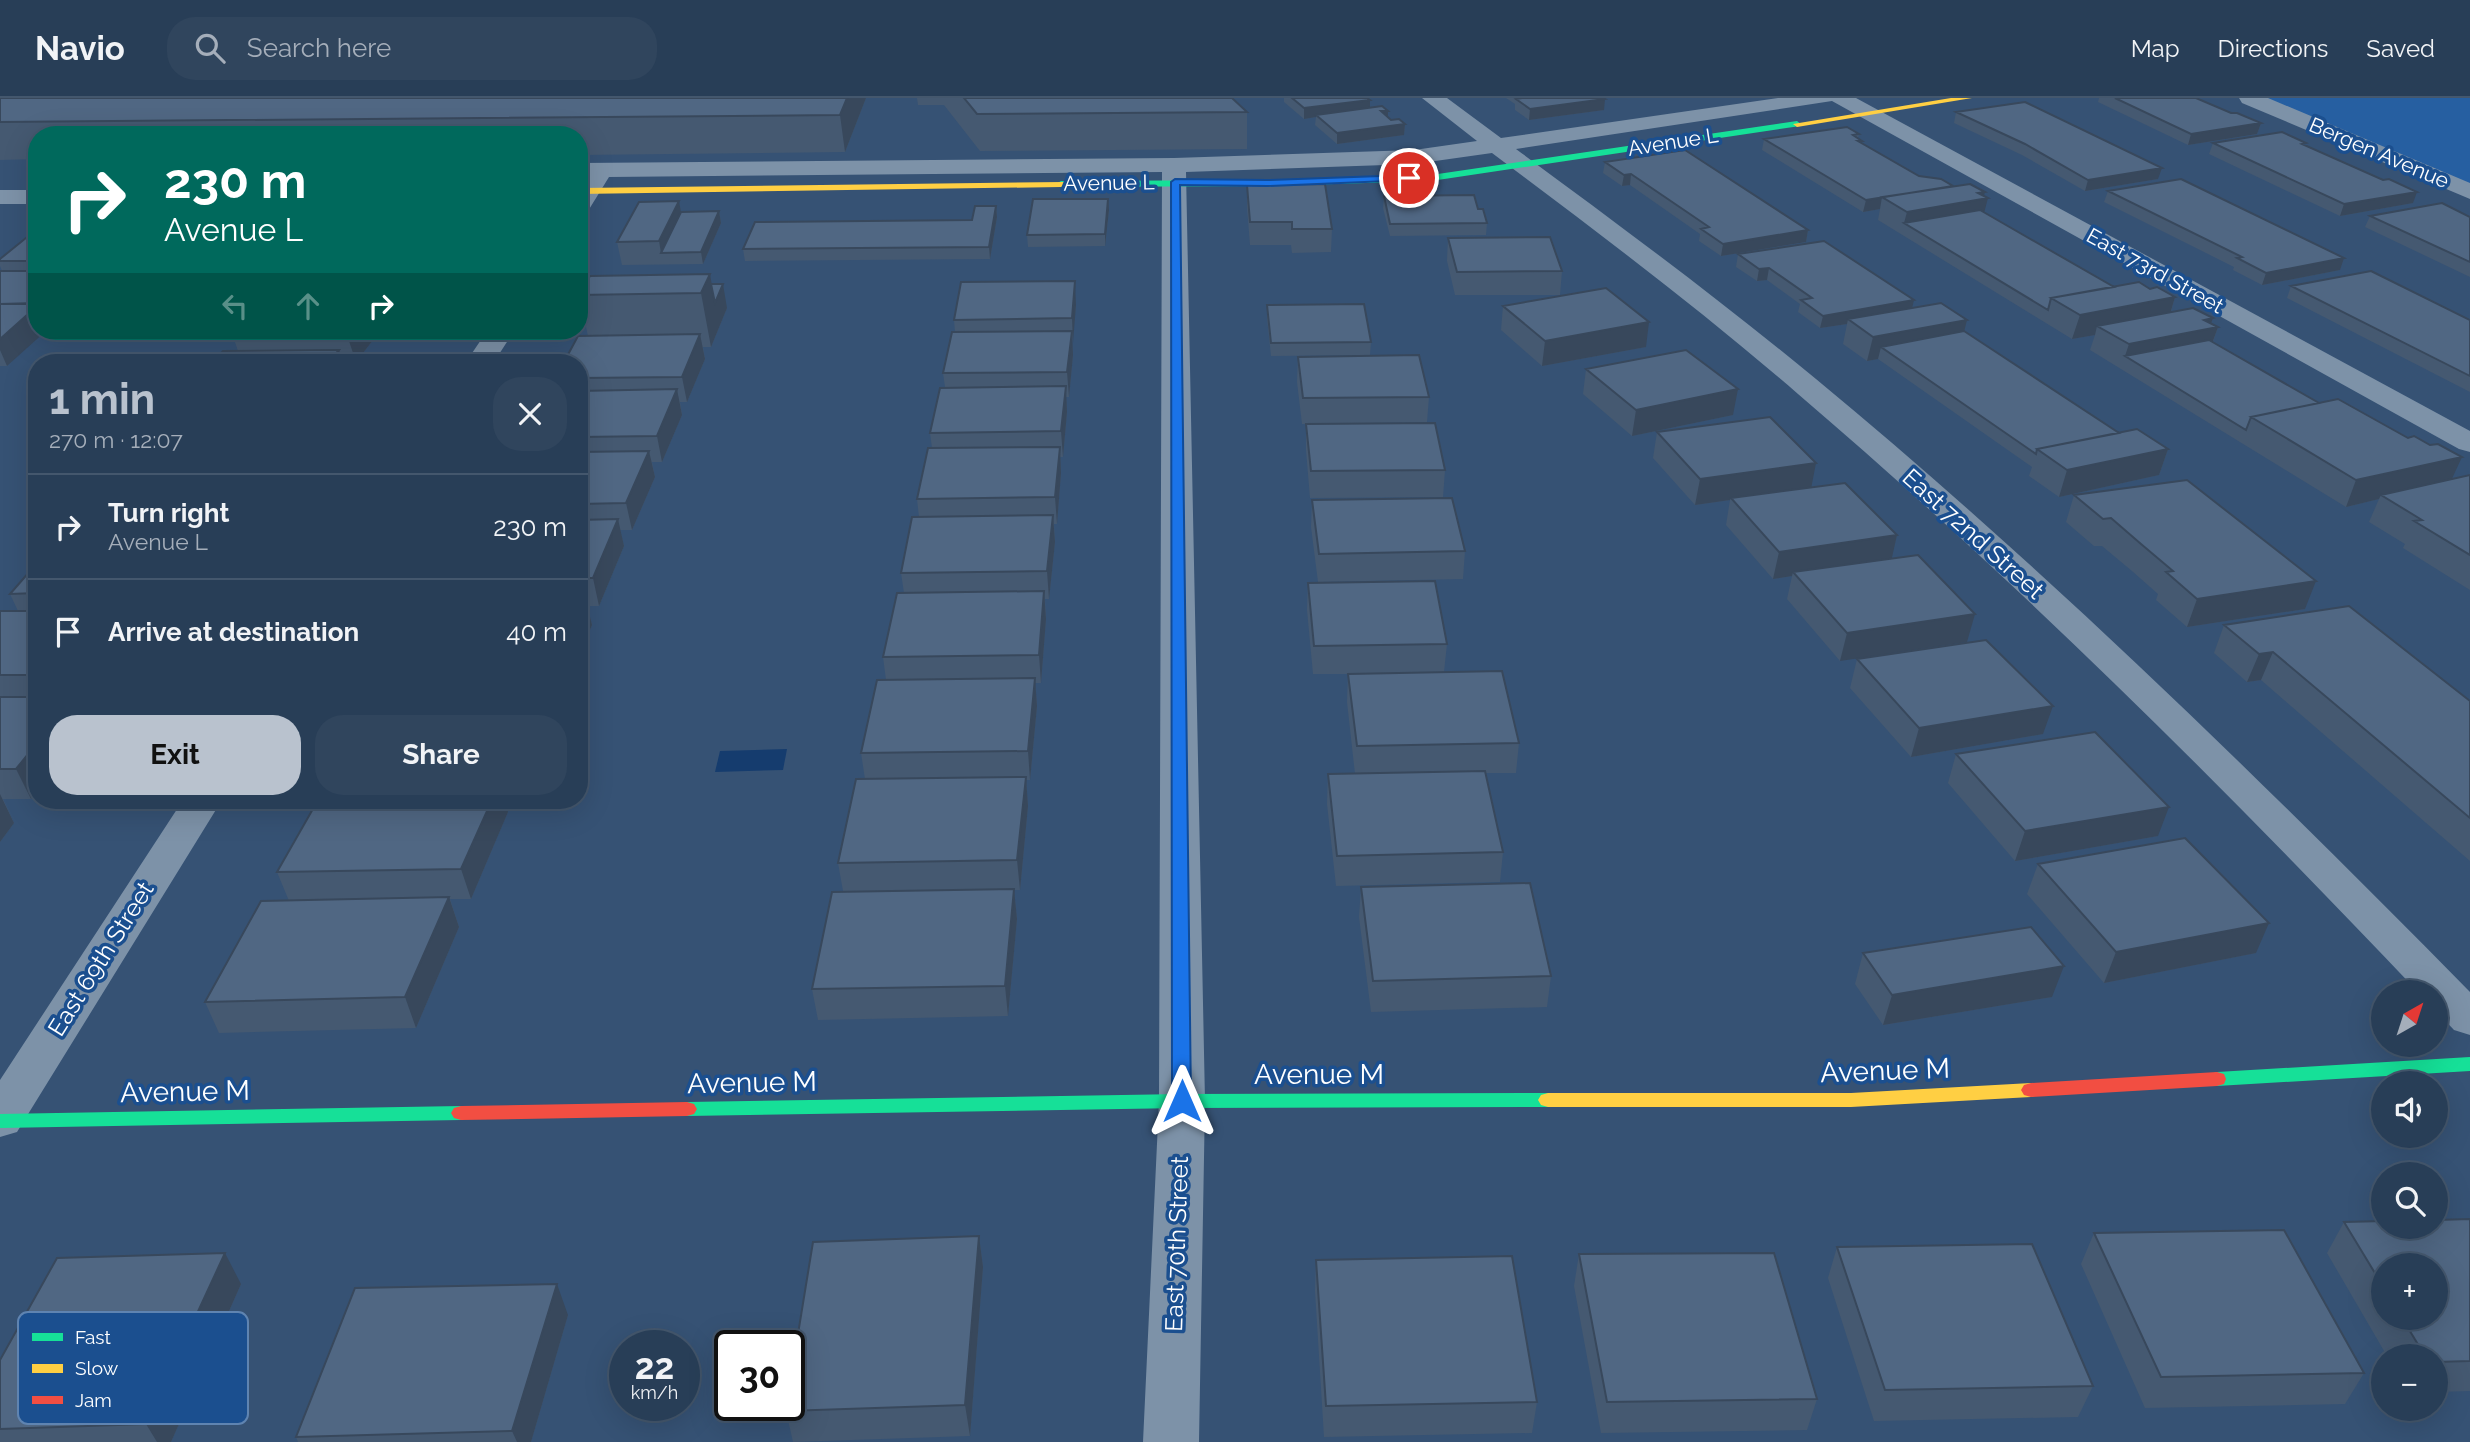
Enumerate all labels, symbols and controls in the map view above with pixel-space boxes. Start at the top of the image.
search box [167,17,657,80]
text: Navio [35,29,125,68]
icon: search [191,29,229,67]
text: Search here [247,33,391,63]
text: Map [2131,34,2180,63]
text: Directions [2218,34,2328,63]
text: Saved [2366,34,2435,63]
street label: Bergen Avenue [2306,112,2453,193]
street label: Avenue L [1626,122,1720,161]
pin [1379,148,1439,208]
text: 230 m [164,152,306,209]
icon: right [49,154,140,245]
icon: arrive [1390,159,1428,197]
street label: Avenue L [1063,169,1155,196]
text: Avenue L [164,211,303,248]
street label: East 73rd Street [2082,223,2228,319]
icon: left [216,287,254,325]
icon: ahead [289,287,327,325]
icon: right [362,287,400,325]
text: 1 min [49,375,155,424]
button: close [493,377,567,451]
text: 270 m · 12:07 [49,426,183,453]
street label: East 72nd Street [1897,463,2050,605]
text: Turn right [108,498,229,528]
icon: right [49,508,87,546]
text: 230 m [493,512,567,542]
text: Avenue L [108,528,208,555]
icon: arrive [49,613,87,651]
text: Arrive at destination [108,617,359,647]
text: 40 m [506,617,567,647]
button: Exit [49,715,301,795]
button: Share [315,715,567,795]
street label: East 69th Street [41,876,160,1041]
north arrow [2371,980,2448,1057]
map controls [2371,980,2448,1421]
street label: Avenue M [1820,1052,1951,1089]
street label: Avenue M [1254,1058,1384,1091]
position arrow [1145,1064,1219,1138]
street label: Avenue M [687,1065,817,1100]
button: sound [2371,1071,2448,1148]
street label: Avenue M [120,1074,250,1109]
street label: East 70th Street [1159,1156,1194,1332]
button: search [2371,1162,2448,1239]
button: + [2371,1253,2448,1330]
legend [18,1312,248,1424]
text: Fast [75,1326,111,1348]
speed limit sign: 30 [714,1330,805,1421]
button: − [2371,1344,2448,1421]
text: 22 [635,1346,674,1387]
text: Slow [75,1357,119,1379]
text: km/h [631,1382,678,1403]
text: Jam [75,1389,112,1411]

